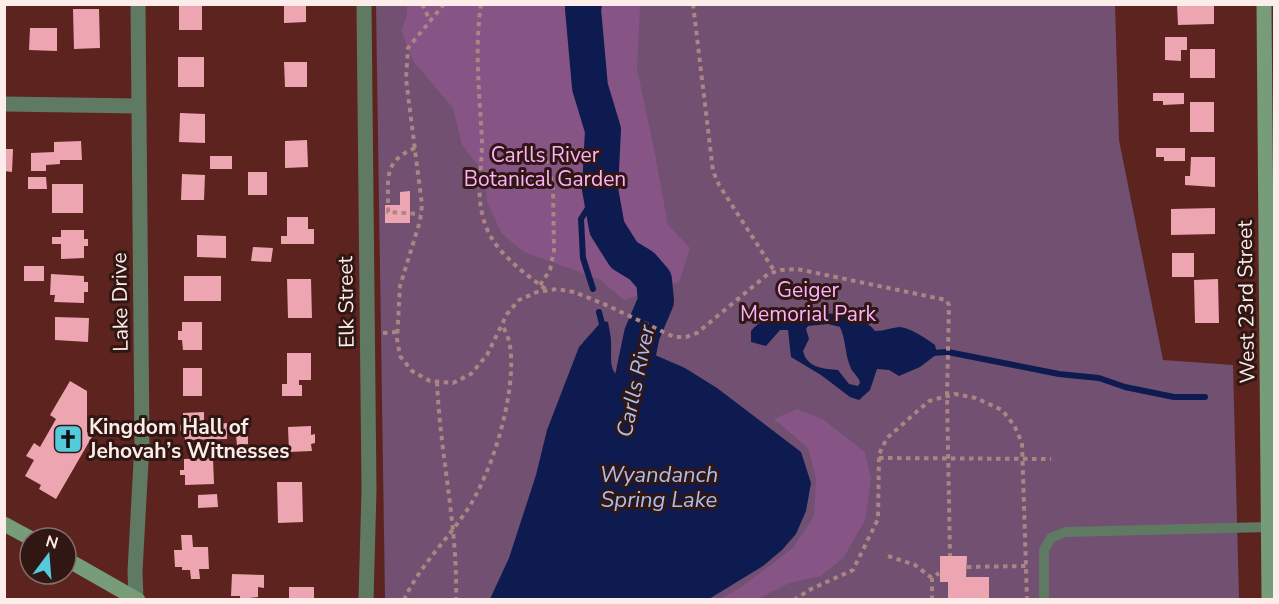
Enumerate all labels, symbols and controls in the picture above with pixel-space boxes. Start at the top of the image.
park label: Carlls River Botanical Garden [464,141,626,193]
street label: West 23rd Street [1231,219,1261,384]
street label: Lake Drive [105,252,135,352]
street label: Elk Street [331,255,361,348]
park label: Geiger Memorial Park [740,276,876,328]
water label: Carlls River [609,321,663,440]
place label: Kingdom Hall of Jehovah’s Witnesses [88,413,289,465]
church icon: Kingdom Hall of Jehovah’s Witnesses [52,423,84,455]
water label: Wyandanch Spring Lake [600,460,718,515]
north arrow [18,526,78,586]
text: N [43,530,61,555]

